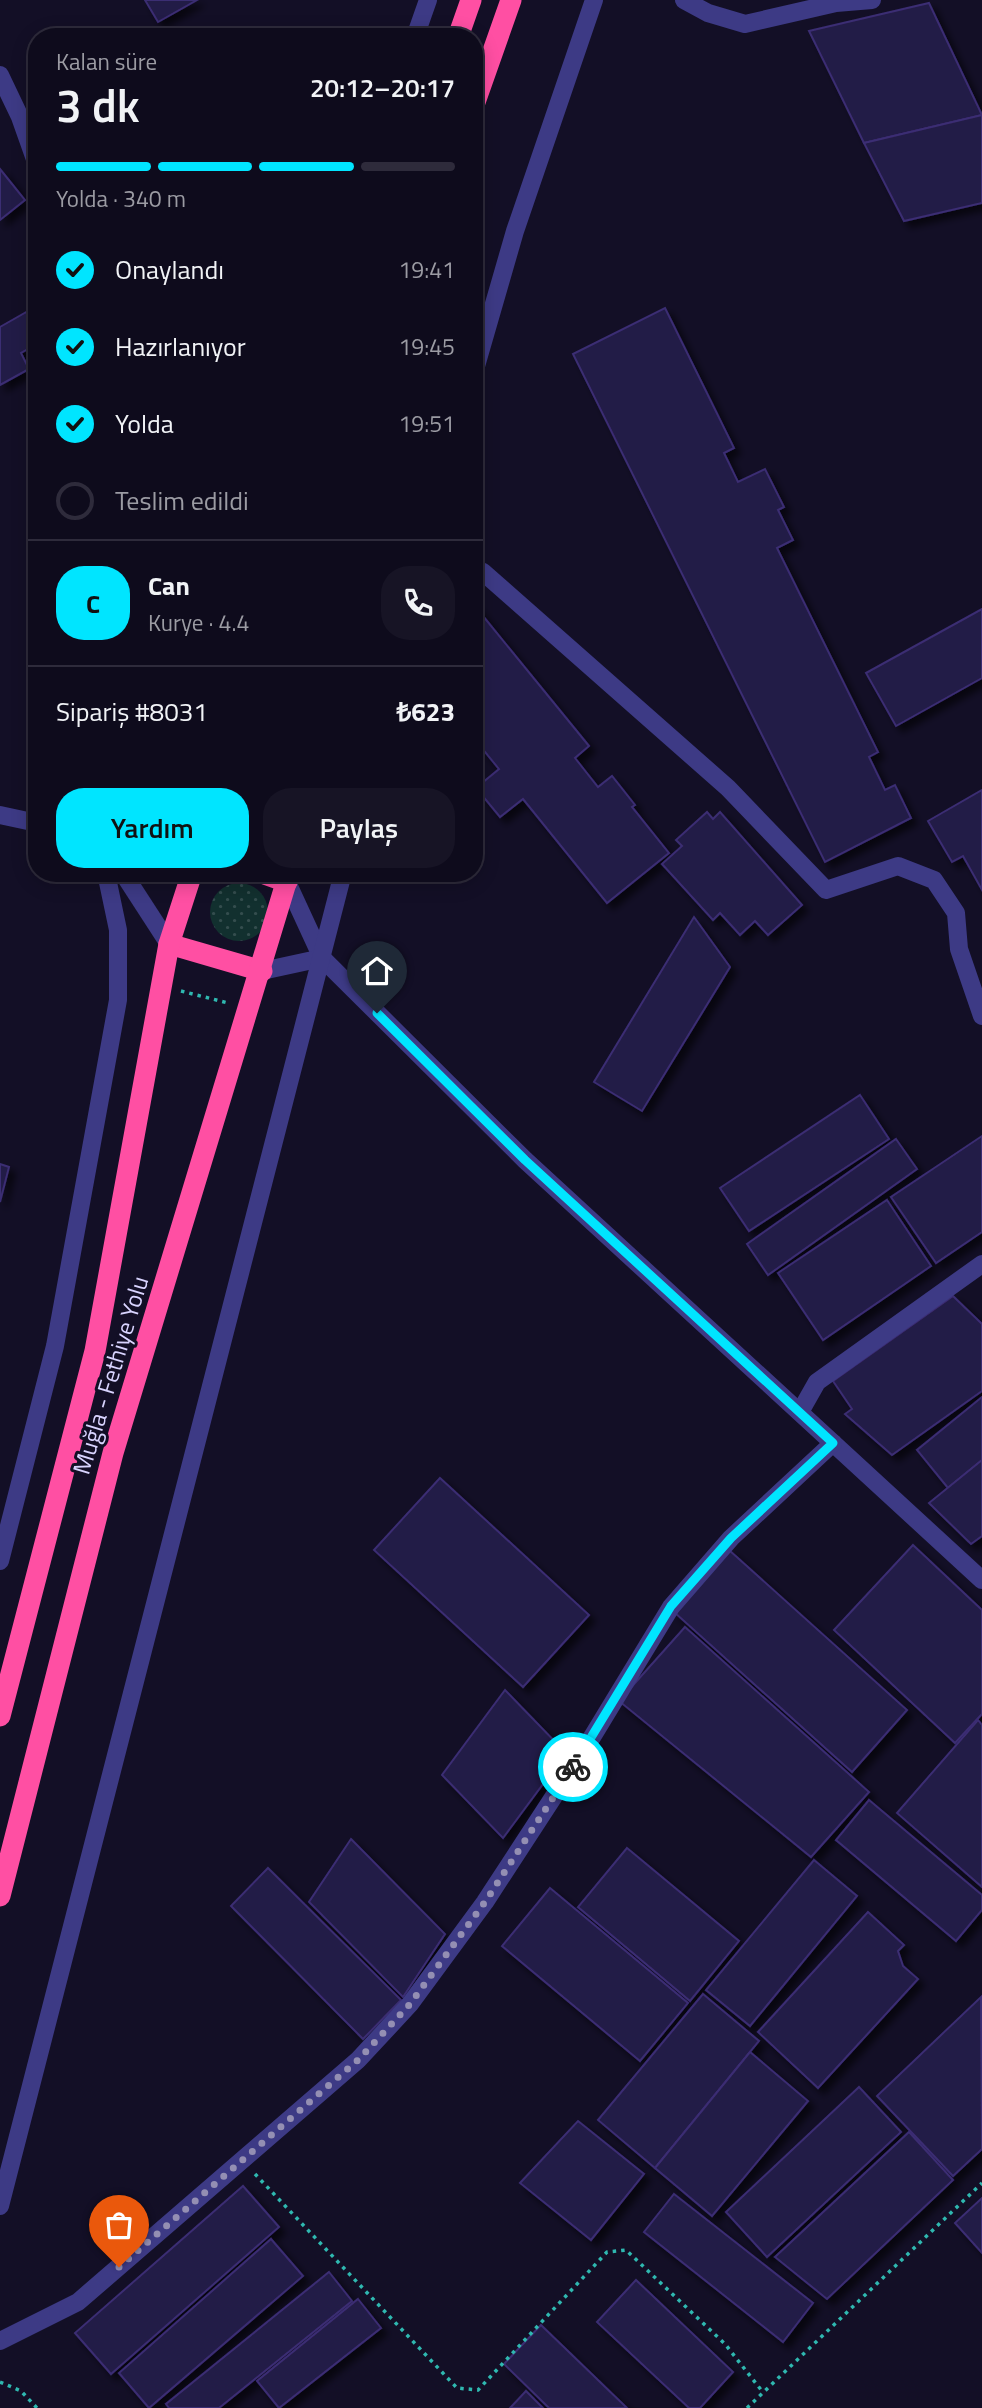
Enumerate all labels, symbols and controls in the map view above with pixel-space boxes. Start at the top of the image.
text: Kalan süre [56,44,157,79]
text: 20:12–20:17 [310,68,455,107]
text: 3 dk [56,70,140,140]
text: Yolda · 340 m [56,181,186,216]
text: Onaylandı [115,250,224,289]
icon: check [56,251,94,289]
text: 19:41 [398,252,455,287]
text: Hazırlanıyor [115,327,246,366]
icon: check [56,328,94,366]
text: 19:45 [398,329,455,364]
text: Yolda [115,404,174,443]
icon: check [56,405,94,443]
text: 19:51 [398,406,455,441]
text: Teslim edildi [115,481,249,520]
text: Can [148,566,190,605]
button: phone [381,566,455,640]
text: C [86,584,100,623]
text: Kurye · 4.4 [148,605,249,640]
text: Sipariş #8031 [56,692,208,731]
text: ₺623 [396,692,455,731]
button: Yardım [56,788,249,868]
button: Paylaş [263,788,455,868]
pin [347,941,407,1013]
icon: home [358,952,396,990]
street label: Muğla - Fethiye Yolu [63,1271,157,1479]
courier [538,1732,608,1802]
icon: bike [554,1748,592,1786]
pin [89,2195,149,2267]
icon: bag [100,2206,138,2244]

